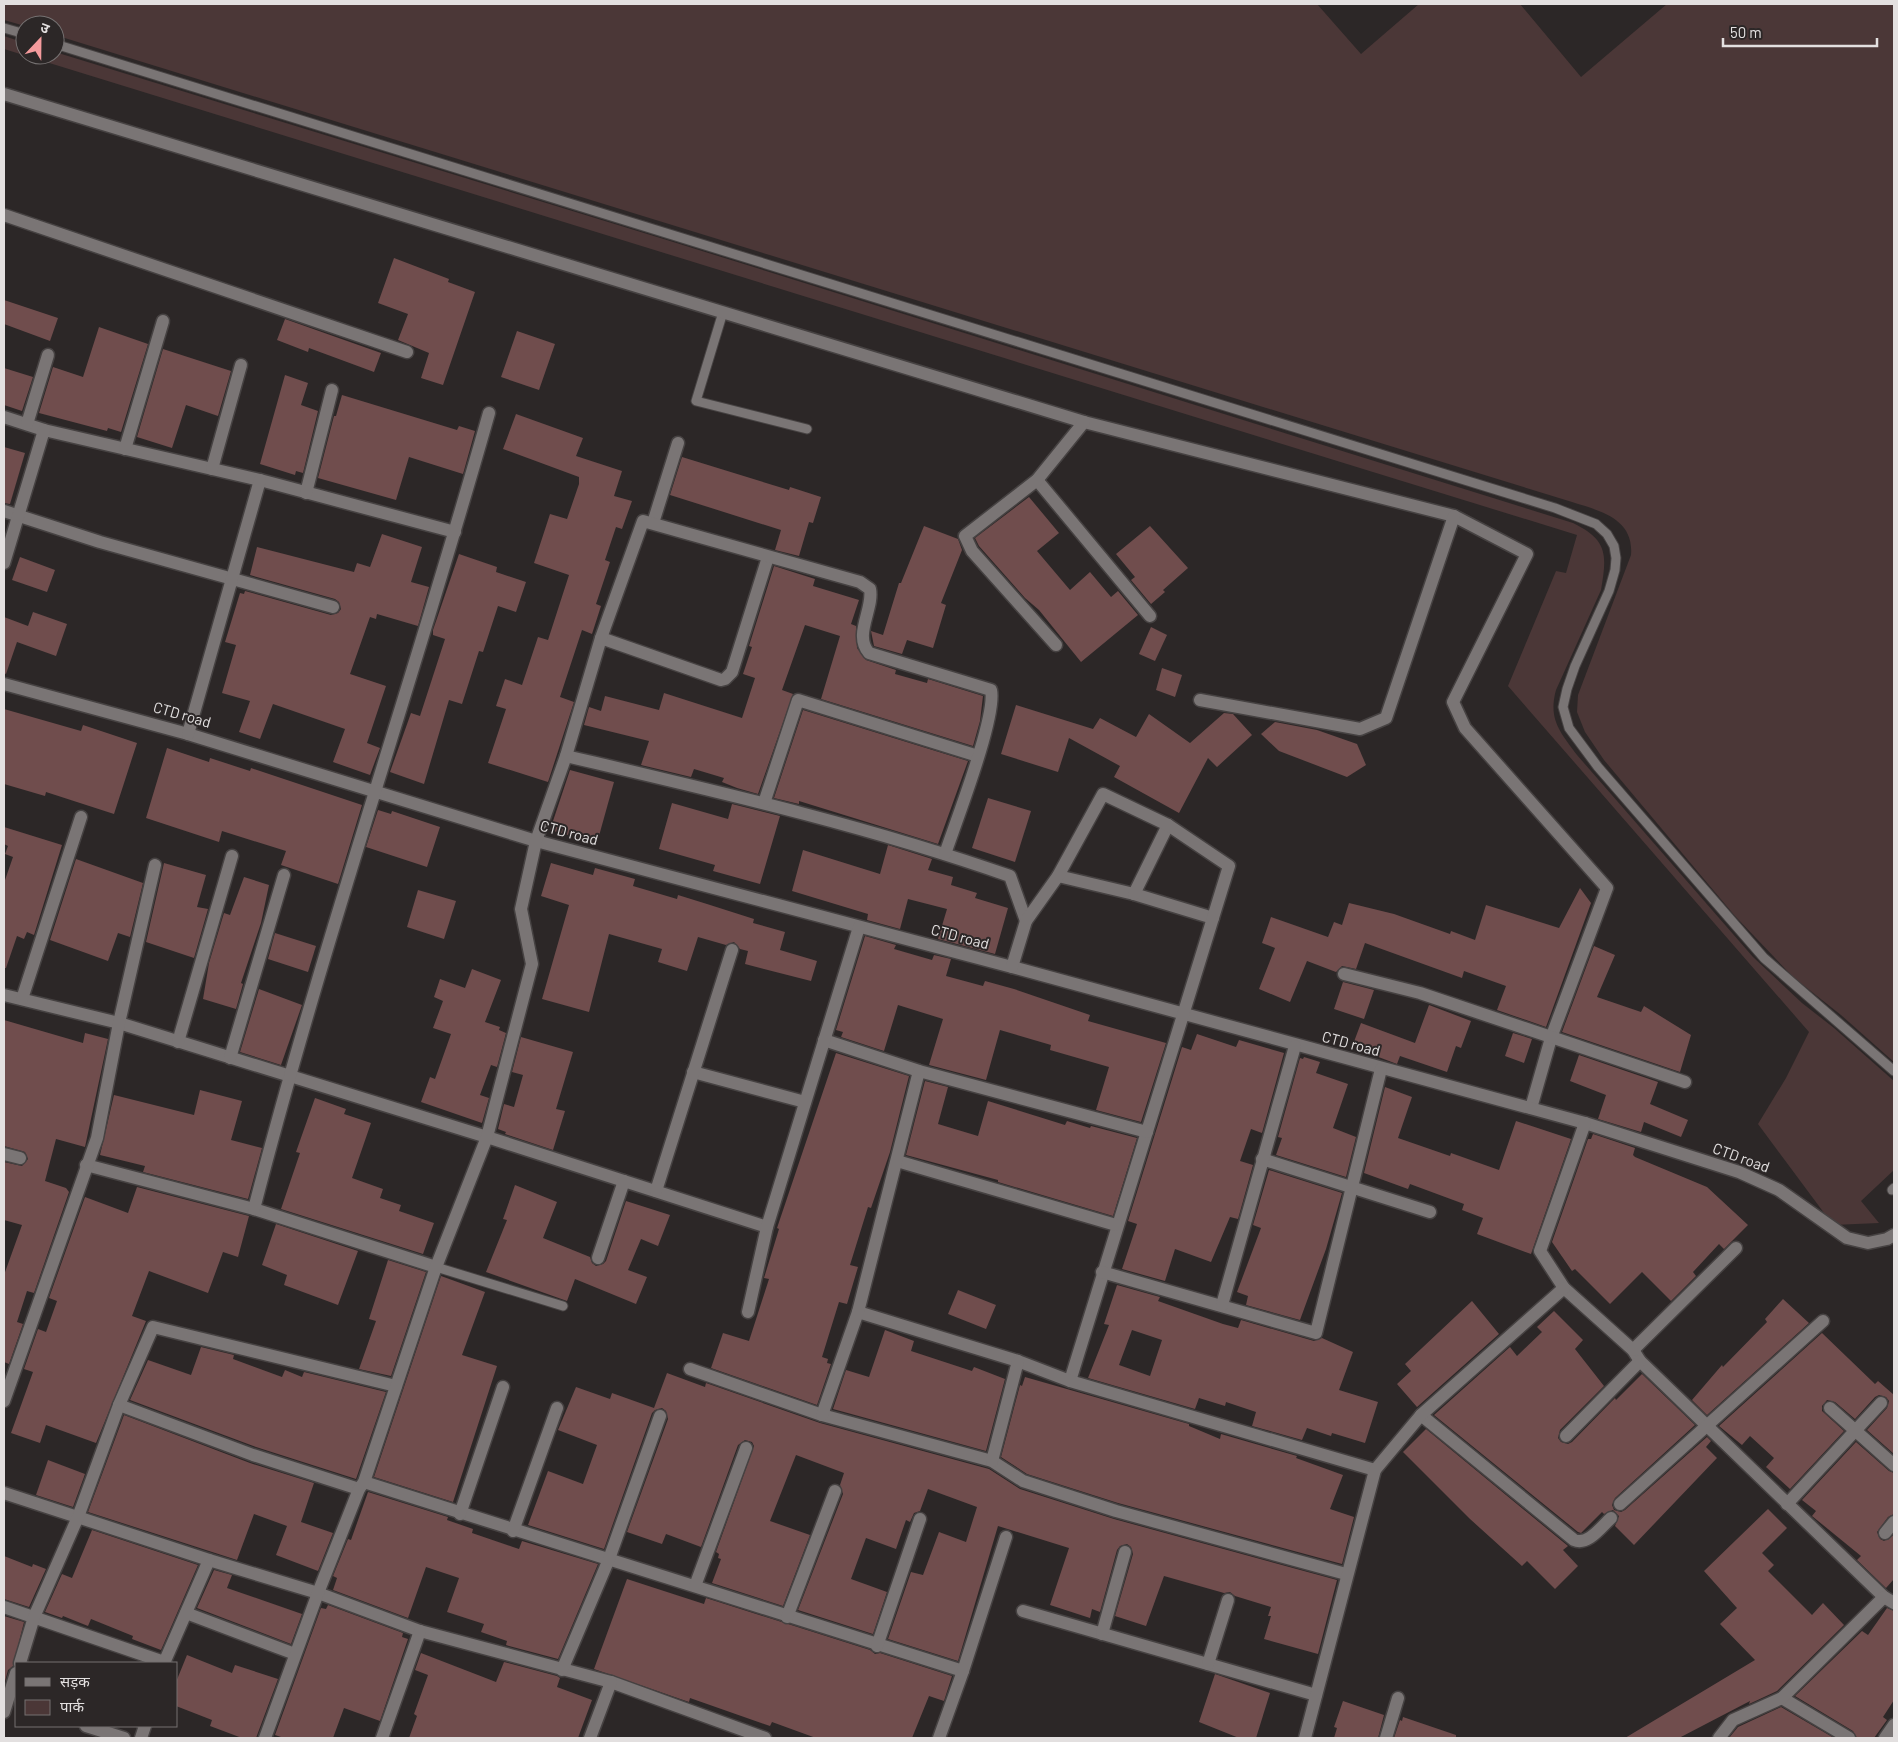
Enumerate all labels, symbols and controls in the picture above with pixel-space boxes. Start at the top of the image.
north arrow [15,15,65,65]
scale bar [1723,15,1877,47]
text: उ [38,18,53,37]
text: 50 m [1730,23,1762,41]
street label: CTD road [151,697,213,731]
street label: CTD road [538,816,600,848]
street label: CTD road [929,920,991,952]
street label: CTD road [1320,1027,1382,1059]
street label: CTD road [1710,1138,1772,1176]
legend [15,1662,178,1727]
text: सड़क [60,1672,90,1690]
text: पार्क [60,1697,84,1715]

